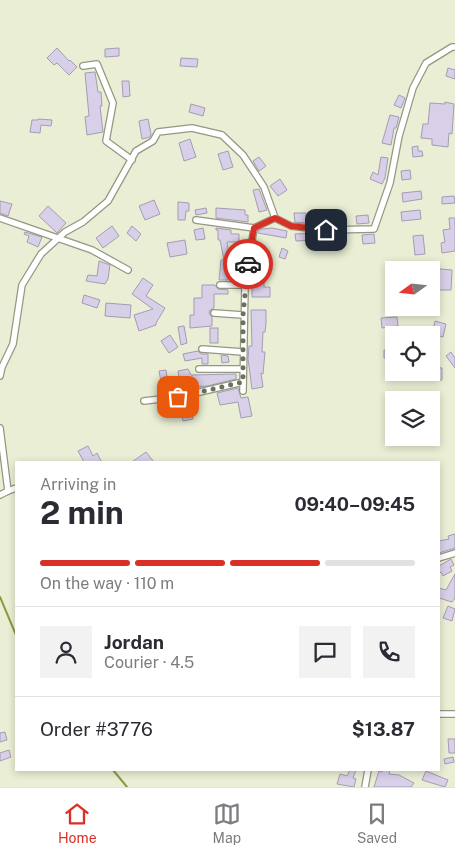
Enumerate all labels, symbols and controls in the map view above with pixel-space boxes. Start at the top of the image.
pin [305,209,347,251]
icon: home [312,216,340,244]
courier [223,239,273,289]
icon: car [234,250,262,278]
north arrow [385,261,440,316]
map controls [385,261,440,446]
button: locate [385,326,440,381]
pin [157,376,199,418]
icon: bag [164,383,192,411]
button: layers [385,391,440,446]
text: Arriving in [40,475,116,494]
text: 09:40–09:45 [294,493,415,515]
text: 2 min [40,494,124,531]
text: On the way · 110 m [40,574,174,593]
button: person [40,626,92,678]
button: chat [299,626,351,678]
button: phone [363,626,415,678]
text: Jordan [104,631,164,653]
text: Courier · 4.5 [104,653,194,672]
text: Order #3776 [40,718,153,740]
text: $13.87 [352,718,415,740]
tab: Home [58,800,97,846]
tab: Map [213,800,241,846]
tab: Saved [357,800,397,846]

